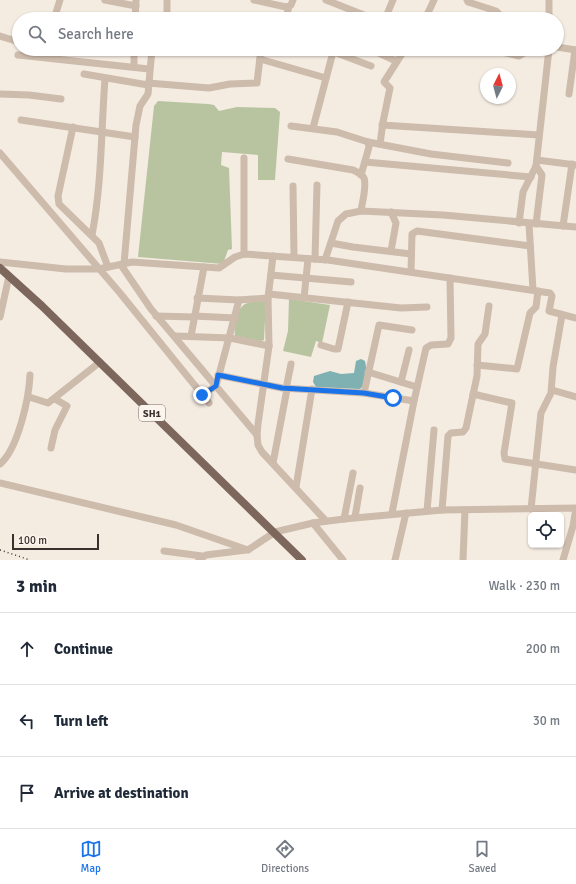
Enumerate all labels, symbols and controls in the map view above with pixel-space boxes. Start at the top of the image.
search box [12,12,564,56]
icon: search [26,23,48,45]
text: Search here [58,25,134,43]
north arrow [480,68,516,104]
route end [193,386,211,404]
route start [384,389,402,407]
road number: SH1 [139,405,165,421]
map controls [528,512,564,548]
button: locate [528,512,564,548]
scale bar [12,532,99,551]
text: 100 m [18,534,47,547]
text: 3 min [16,576,57,597]
text: Walk · 230 m [489,578,560,594]
icon: ahead [16,638,38,660]
text: Continue [54,640,113,658]
text: 200 m [526,641,560,657]
icon: left [16,710,38,732]
text: Turn left [54,712,108,730]
text: 30 m [533,713,560,729]
icon: arrive [16,782,38,804]
text: Arrive at destination [54,784,189,802]
tab: Map [80,838,102,875]
tab: Directions [261,838,309,875]
tab: Saved [469,838,496,875]

